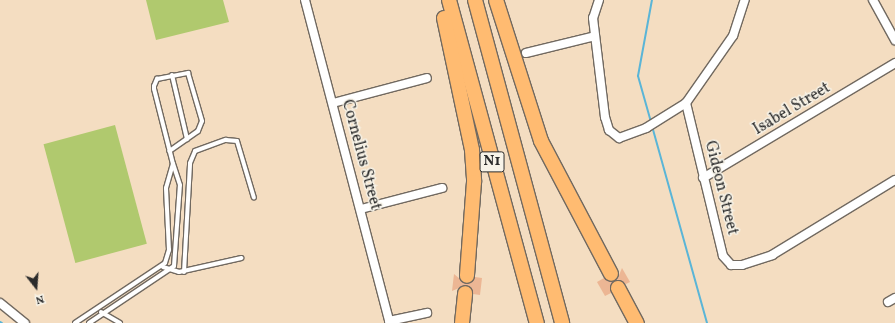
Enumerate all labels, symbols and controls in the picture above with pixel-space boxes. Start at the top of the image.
street label: Isabel Street [750,78,834,140]
street label: Cornelius Street [337,98,385,212]
street label: Gideon Street [700,139,742,237]
road number: N1 [479,149,505,175]
north arrow [16,267,56,307]
text: N [34,291,46,307]

